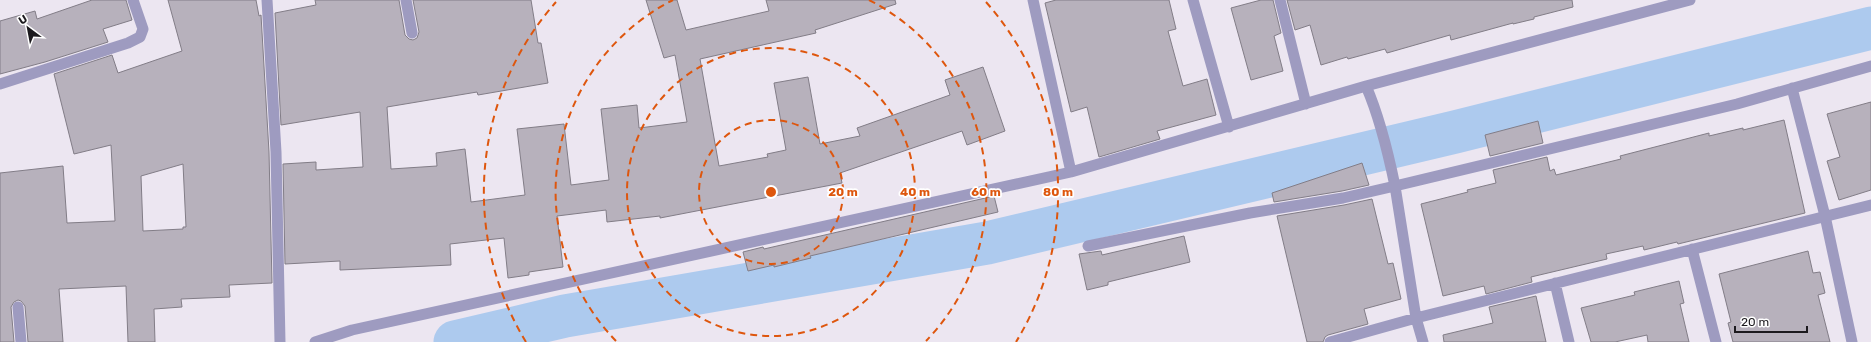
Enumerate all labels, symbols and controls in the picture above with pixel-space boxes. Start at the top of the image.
north arrow [8,8,48,48]
text: U [16,12,30,28]
centre of rings [764,185,778,199]
text: 20 m [828,185,858,199]
text: 40 m [900,185,930,199]
text: 60 m [971,185,1001,199]
text: 80 m [1043,185,1073,199]
scale bar [1735,308,1807,334]
text: 20 m [1741,315,1769,329]

